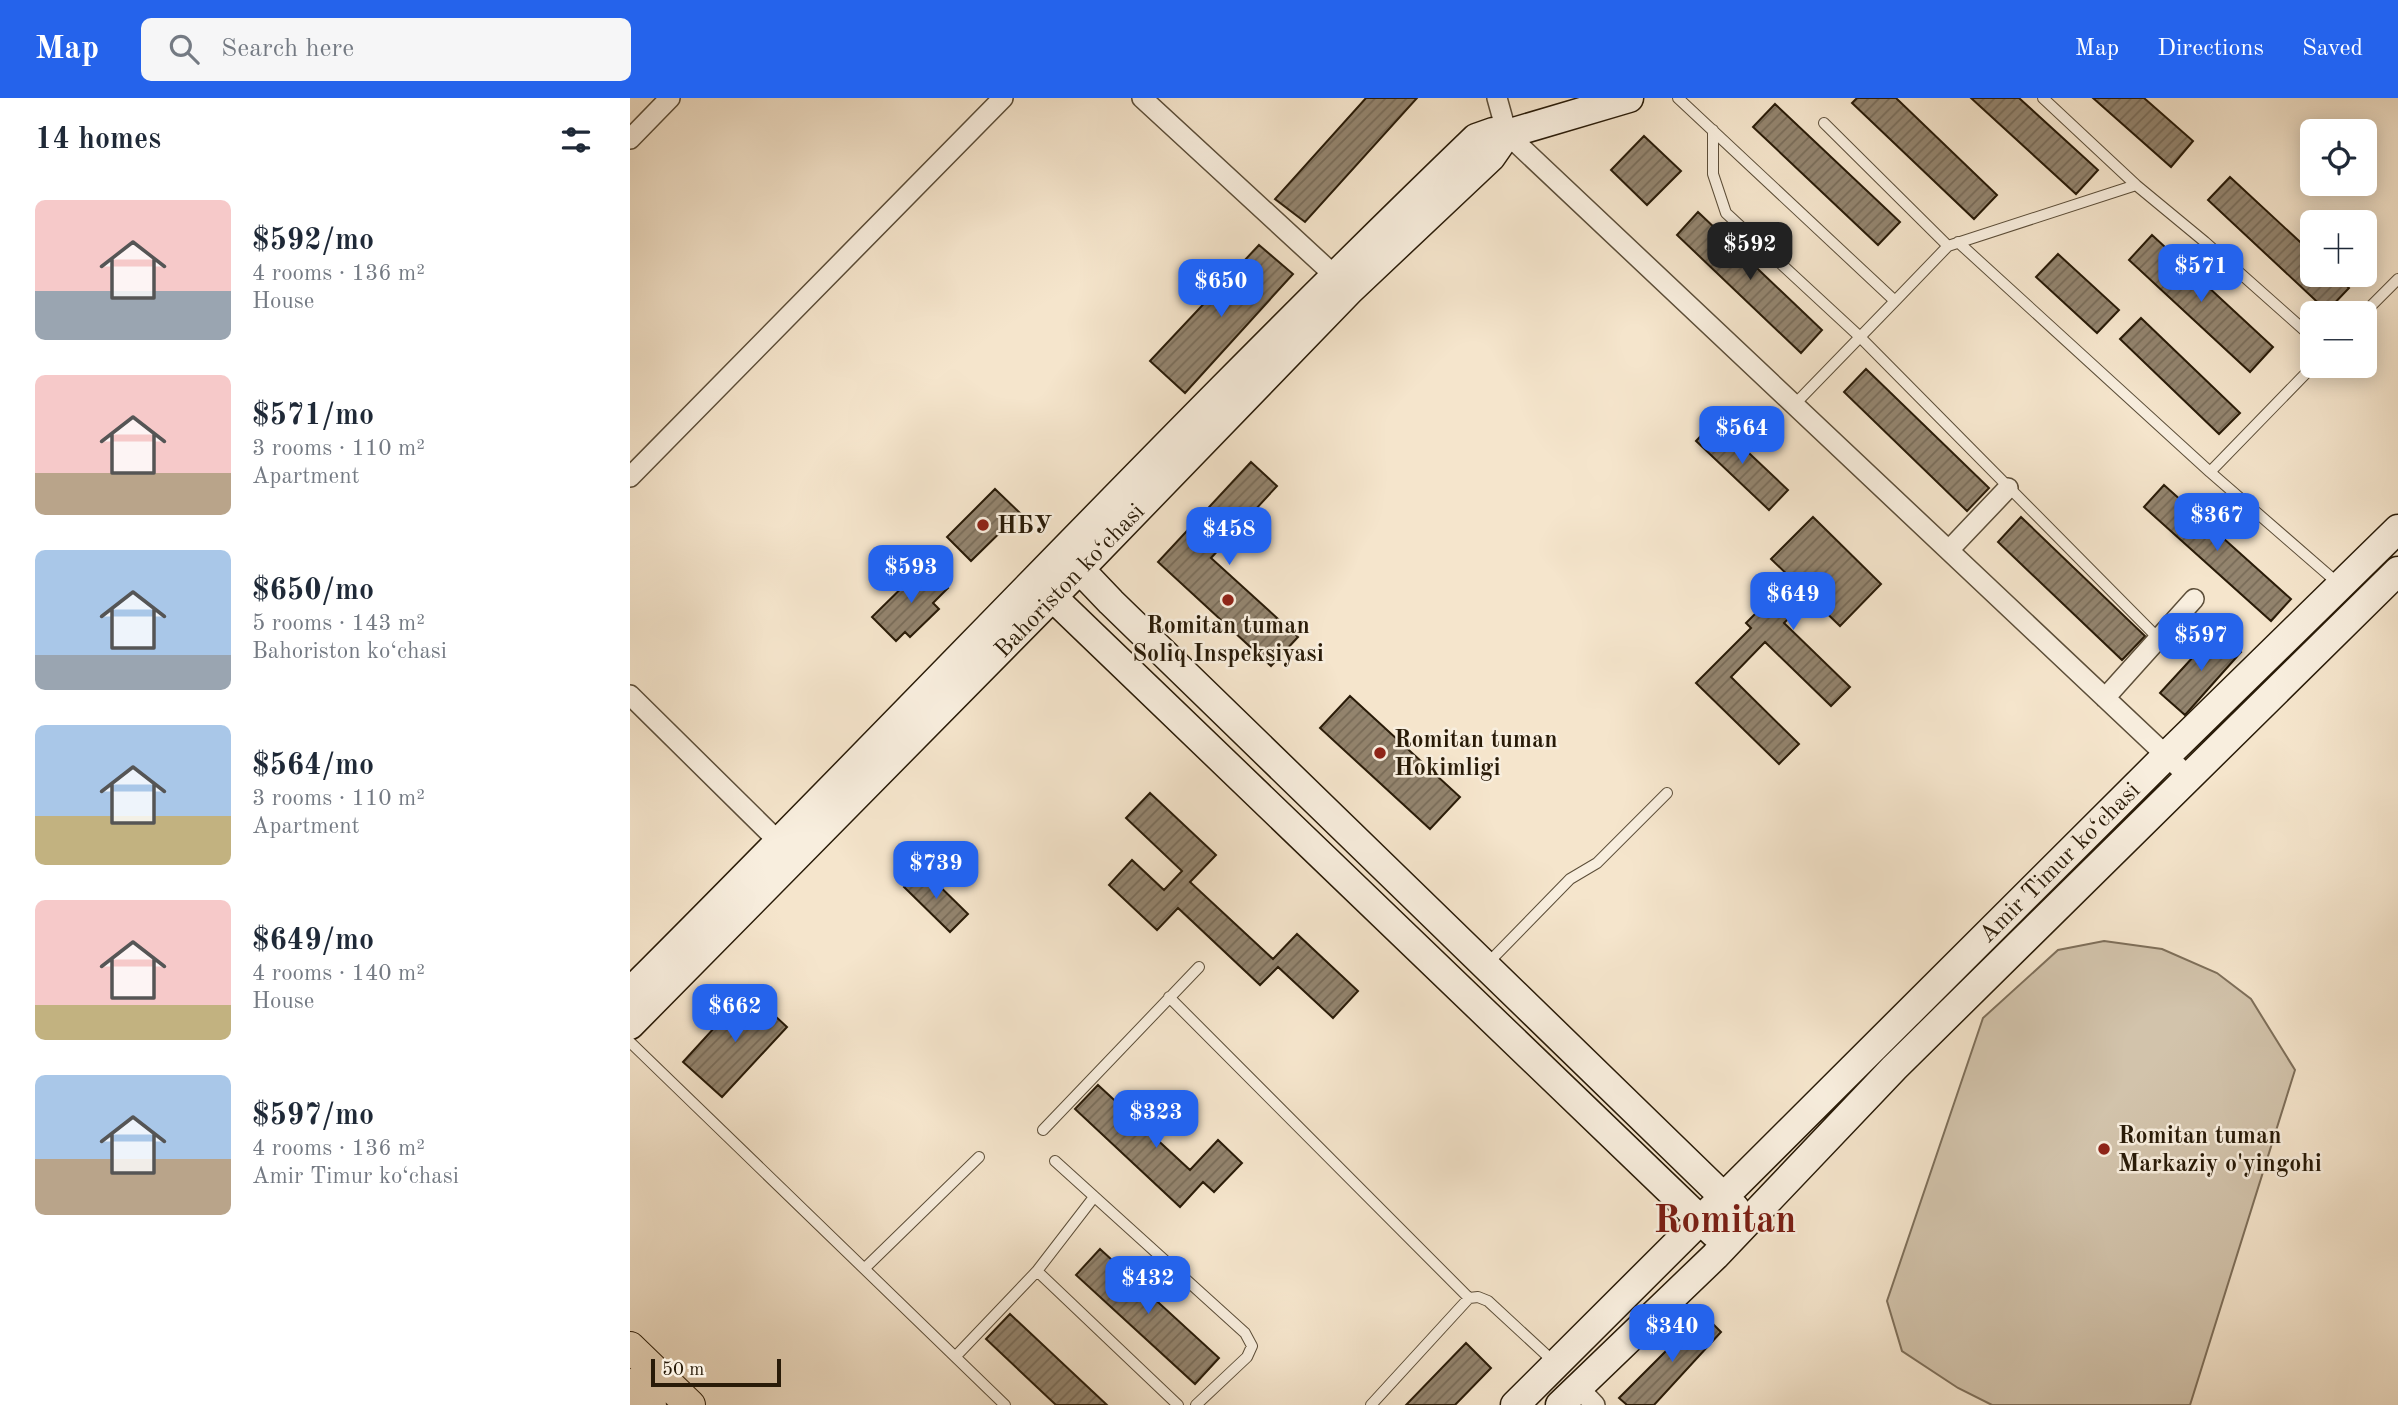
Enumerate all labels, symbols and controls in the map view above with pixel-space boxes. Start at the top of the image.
search box [141,18,631,81]
icon: search [165,30,203,68]
text: Map [35,33,99,66]
text: Search here [221,36,354,62]
text: Map [2075,37,2119,61]
text: Directions [2157,37,2264,61]
text: Saved [2302,37,2363,61]
map controls [2300,119,2377,378]
button: locate [2300,119,2377,196]
icon: filters [557,121,595,159]
text: 14 homes [35,125,161,155]
button: + [2300,210,2377,287]
pin: $592 [1709,222,1791,282]
text: $592/mo [252,226,374,256]
icon: home [91,228,175,312]
text: $592 [1723,233,1777,256]
pin: $571 [2160,244,2242,304]
text: $571 [2174,255,2228,278]
pin: $650 [1180,260,1262,319]
text: 4 rooms · 136 m² [252,262,425,285]
text: $650 [1194,270,1248,293]
text: House [252,290,314,313]
button: − [2300,301,2377,378]
text: $571/mo [252,401,374,431]
icon: home [91,403,175,487]
pin: $564 [1701,406,1783,466]
text: $564 [1715,417,1769,440]
text: 3 rooms · 110 m² [252,437,425,460]
text: Apartment [252,465,360,488]
pin: $367 [2176,494,2258,553]
street label: Bahoriston ko‘chasi [991,500,1150,663]
text: $367 [2190,504,2244,527]
pin: $458 [1188,508,1270,567]
place label: НБУ [997,515,1053,539]
marker: НБУ [975,517,991,533]
text: $458 [1202,518,1256,541]
pin: $593 [870,546,952,605]
text: $593 [884,556,938,579]
pin: $649 [1752,573,1834,632]
text: $650/mo [252,576,374,606]
icon: home [91,578,175,662]
text: $649 [1766,583,1820,606]
marker: Romitan tuman Soliq Inspeksiyasi [1220,592,1236,608]
text: 5 rooms · 143 m² [252,612,425,635]
pin: $597 [2160,614,2242,673]
place label: Romitan tuman Soliq Inspeksiyasi [1132,615,1324,667]
text: $597 [2174,624,2228,647]
text: Bahoriston ko‘chasi [252,640,447,663]
place label: Romitan tuman Hokimligi [1394,729,1558,781]
marker: Romitan tuman Hokimligi [1372,745,1388,761]
text: $564/mo [252,751,374,781]
icon: home [91,753,175,837]
street label: Amir Timur ko‘chasi [1976,779,2145,948]
text: 3 rooms · 110 m² [252,787,425,810]
text: Apartment [252,815,360,838]
pin: $739 [895,842,977,901]
text: $739 [909,852,963,875]
text: $649/mo [252,926,374,956]
icon: home [91,928,175,1012]
text: 4 rooms · 140 m² [252,962,425,985]
pin: $662 [694,984,776,1044]
text: House [252,990,314,1013]
text: $662 [708,995,762,1018]
pin: $323 [1115,1090,1197,1150]
text: $597/mo [252,1101,374,1131]
text: $323 [1129,1101,1183,1124]
icon: home [91,1103,175,1187]
place label: Romitan tuman Markaziy o'yingohi [2118,1125,2322,1177]
text: 4 rooms · 136 m² [252,1137,425,1160]
marker: Romitan tuman Markaziy o'yingohi [2096,1141,2112,1157]
text: Amir Timur ko‘chasi [252,1165,459,1188]
district label: Romitan [1654,1203,1796,1241]
pin: $432 [1107,1256,1189,1316]
text: $432 [1121,1267,1175,1290]
pin: $340 [1631,1304,1713,1364]
text: $340 [1645,1315,1699,1338]
scale bar [651,1356,780,1388]
text: 50 m [662,1361,704,1380]

